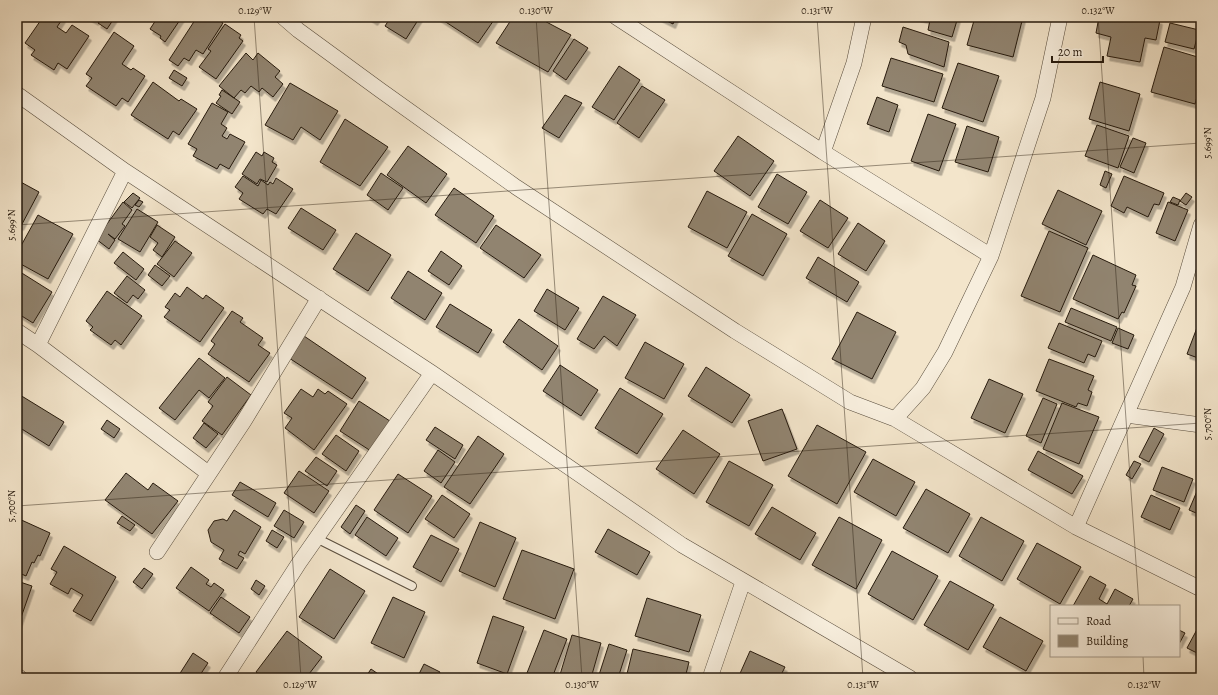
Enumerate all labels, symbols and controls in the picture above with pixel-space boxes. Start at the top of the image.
text: 0.129°W [238,4,272,17]
text: 0.130°W [519,4,553,17]
text: 0.131°W [801,4,834,17]
text: 0.132°W [1081,4,1115,17]
scale bar [1052,38,1103,64]
text: 20 m [1058,44,1082,60]
text: 5.699°N [1201,127,1214,159]
text: 5.699°N [5,209,18,241]
text: 5.700°N [1201,408,1214,440]
text: 5.700°N [5,490,18,522]
legend [1050,605,1180,657]
text: Road [1086,613,1112,629]
text: Building [1086,633,1128,649]
text: 0.129°W [283,678,317,691]
text: 0.130°W [565,678,599,691]
text: 0.131°W [847,678,880,691]
text: 0.132°W [1127,678,1161,691]

